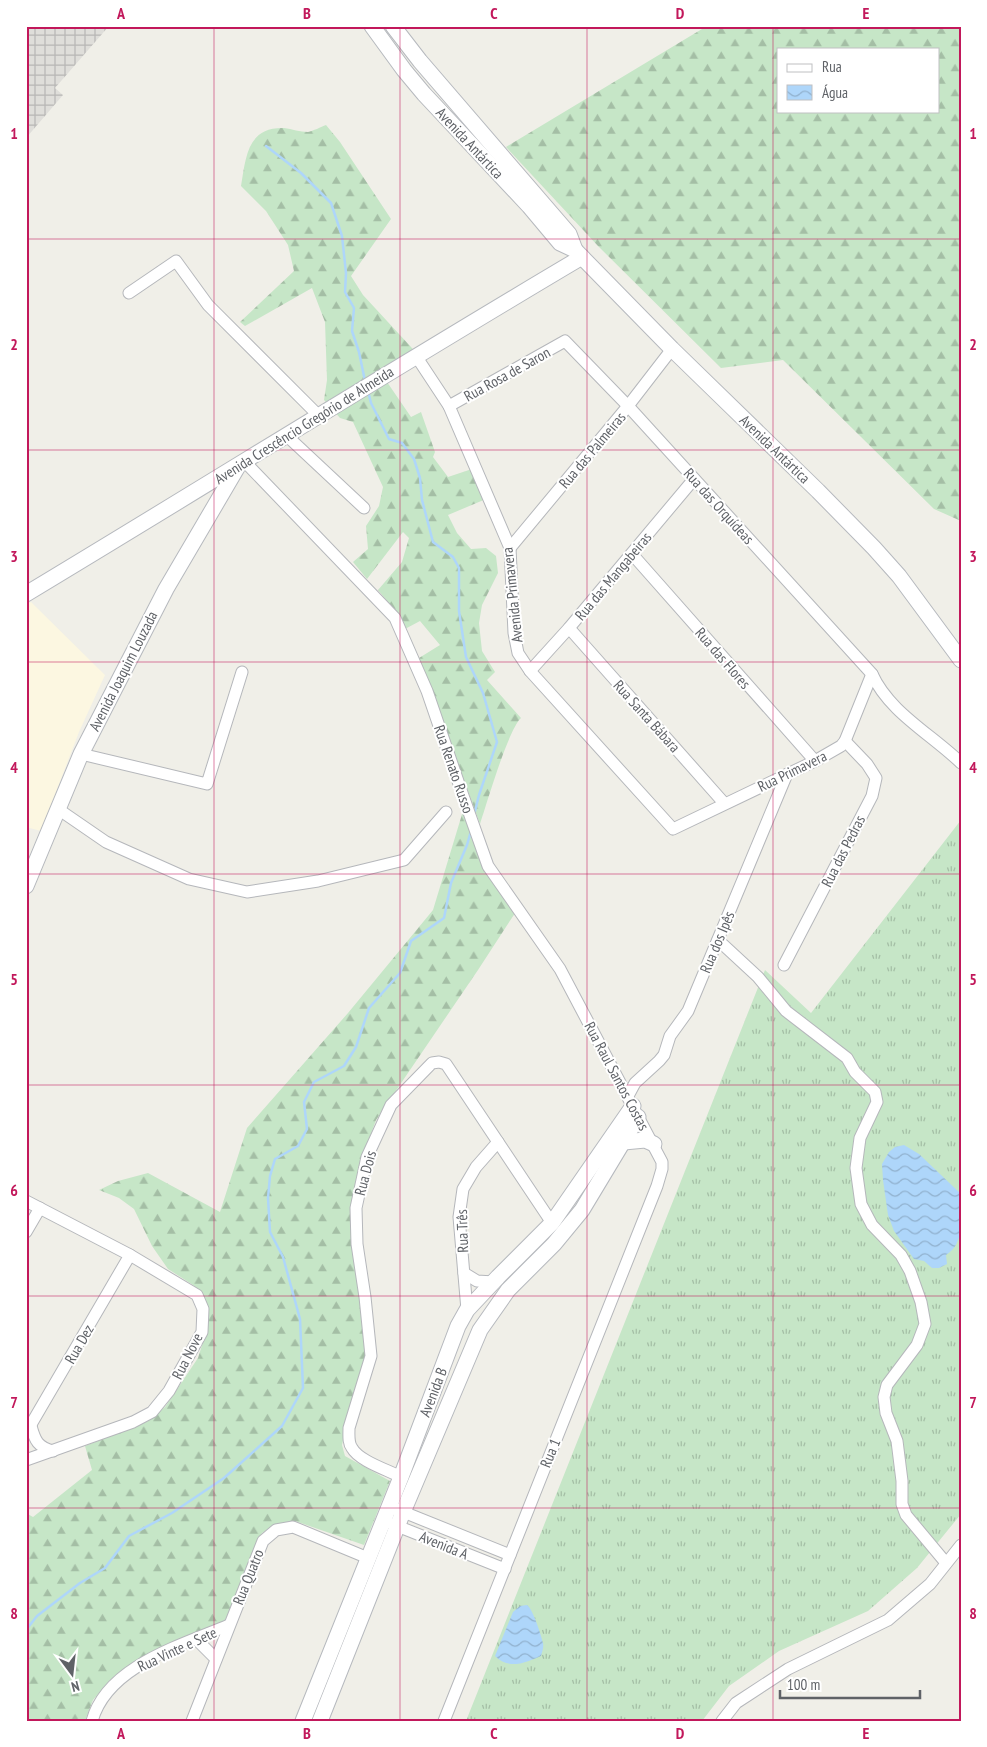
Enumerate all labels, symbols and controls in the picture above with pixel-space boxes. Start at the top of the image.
text: A [116,3,126,23]
text: B [303,3,311,23]
text: C [490,3,498,23]
text: D [676,3,685,23]
text: E [863,3,870,23]
legend [777,48,940,112]
text: Rua [822,57,842,76]
text: Água [822,83,848,102]
street label: Avenida Antártica [432,103,508,183]
text: 1 [10,123,18,143]
text: 1 [969,123,977,143]
text: 2 [10,334,18,354]
text: 2 [969,334,977,354]
street label: Rua Rosa de Saron [461,342,553,406]
street label: Avenida Crescêncio Gregório de Almeida [211,362,397,488]
street label: Rua das Palmeiras [555,408,629,492]
street label: Avenida Antártica [736,411,814,487]
street label: Rua das Orquídeas [680,464,758,548]
street label: Rua das Mangabeiras [571,528,655,624]
text: 3 [10,546,18,566]
street label: Avenida Primavera [498,546,526,644]
text: 3 [969,546,977,566]
street label: Avenida Joaquim Louzada [85,608,161,734]
street label: Rua das Flores [691,623,755,693]
street label: Rua Santa Bábara [610,676,684,756]
street label: Rua Renato Russo [430,722,478,816]
street label: Rua Primavera [754,746,830,796]
text: 4 [10,757,18,777]
text: 4 [969,757,977,777]
street label: Rua das Pedras [817,812,869,890]
street label: Rua dos Ipês [695,908,739,976]
text: 5 [10,969,18,989]
text: 5 [969,969,977,989]
street label: Rua Raul Santos Costas [580,1018,654,1134]
street label: Rua Dois [350,1149,380,1197]
text: 6 [10,1180,18,1200]
text: 6 [969,1180,977,1200]
street label: Rua Três [452,1209,472,1253]
street label: Rua Dez [60,1321,98,1367]
street label: Rua Nove [167,1330,207,1382]
street label: Avenida B [415,1365,451,1419]
text: 7 [10,1392,18,1412]
text: 7 [969,1392,977,1412]
street label: Rua 1 [536,1436,564,1470]
street label: Avenida A [417,1527,472,1564]
street label: Rua Quatro [228,1546,268,1608]
text: 8 [10,1603,18,1623]
text: 8 [969,1603,977,1623]
street label: Rua Vinte e Sete [135,1622,219,1676]
north arrow [48,1650,98,1700]
scale bar [780,1667,920,1699]
text: 100 m [787,1675,820,1694]
text: N [69,1677,81,1696]
text: A [116,1723,126,1743]
text: B [303,1723,311,1743]
text: C [490,1723,498,1743]
text: D [676,1723,685,1743]
text: E [863,1723,870,1743]

